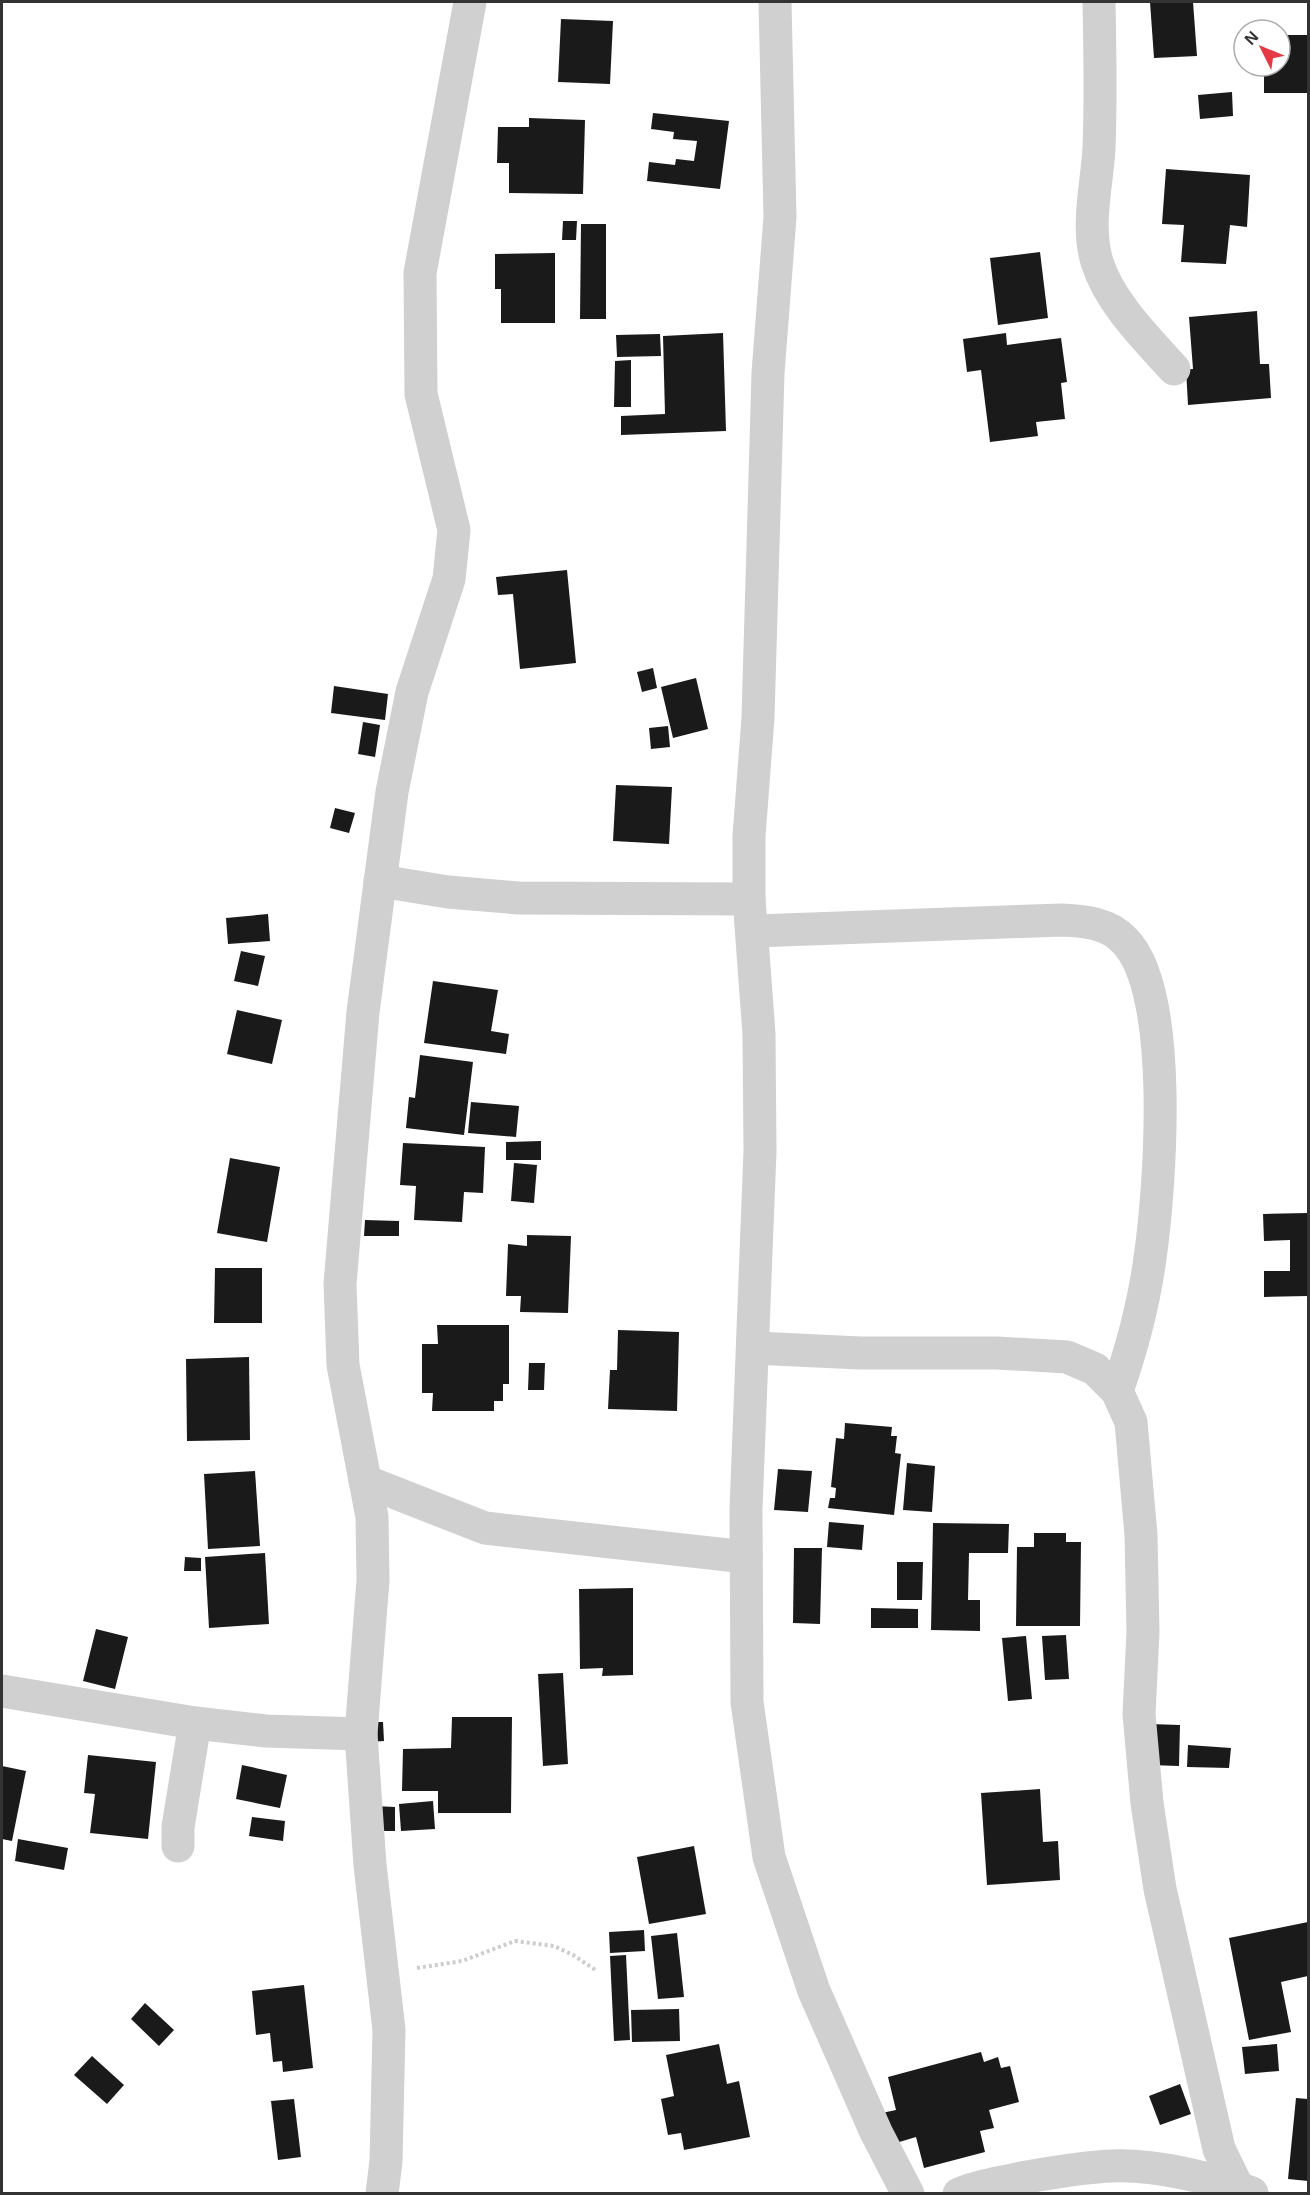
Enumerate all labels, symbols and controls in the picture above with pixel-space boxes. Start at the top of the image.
north arrow [1232,18,1292,78]
text: N [1241,28,1262,48]

